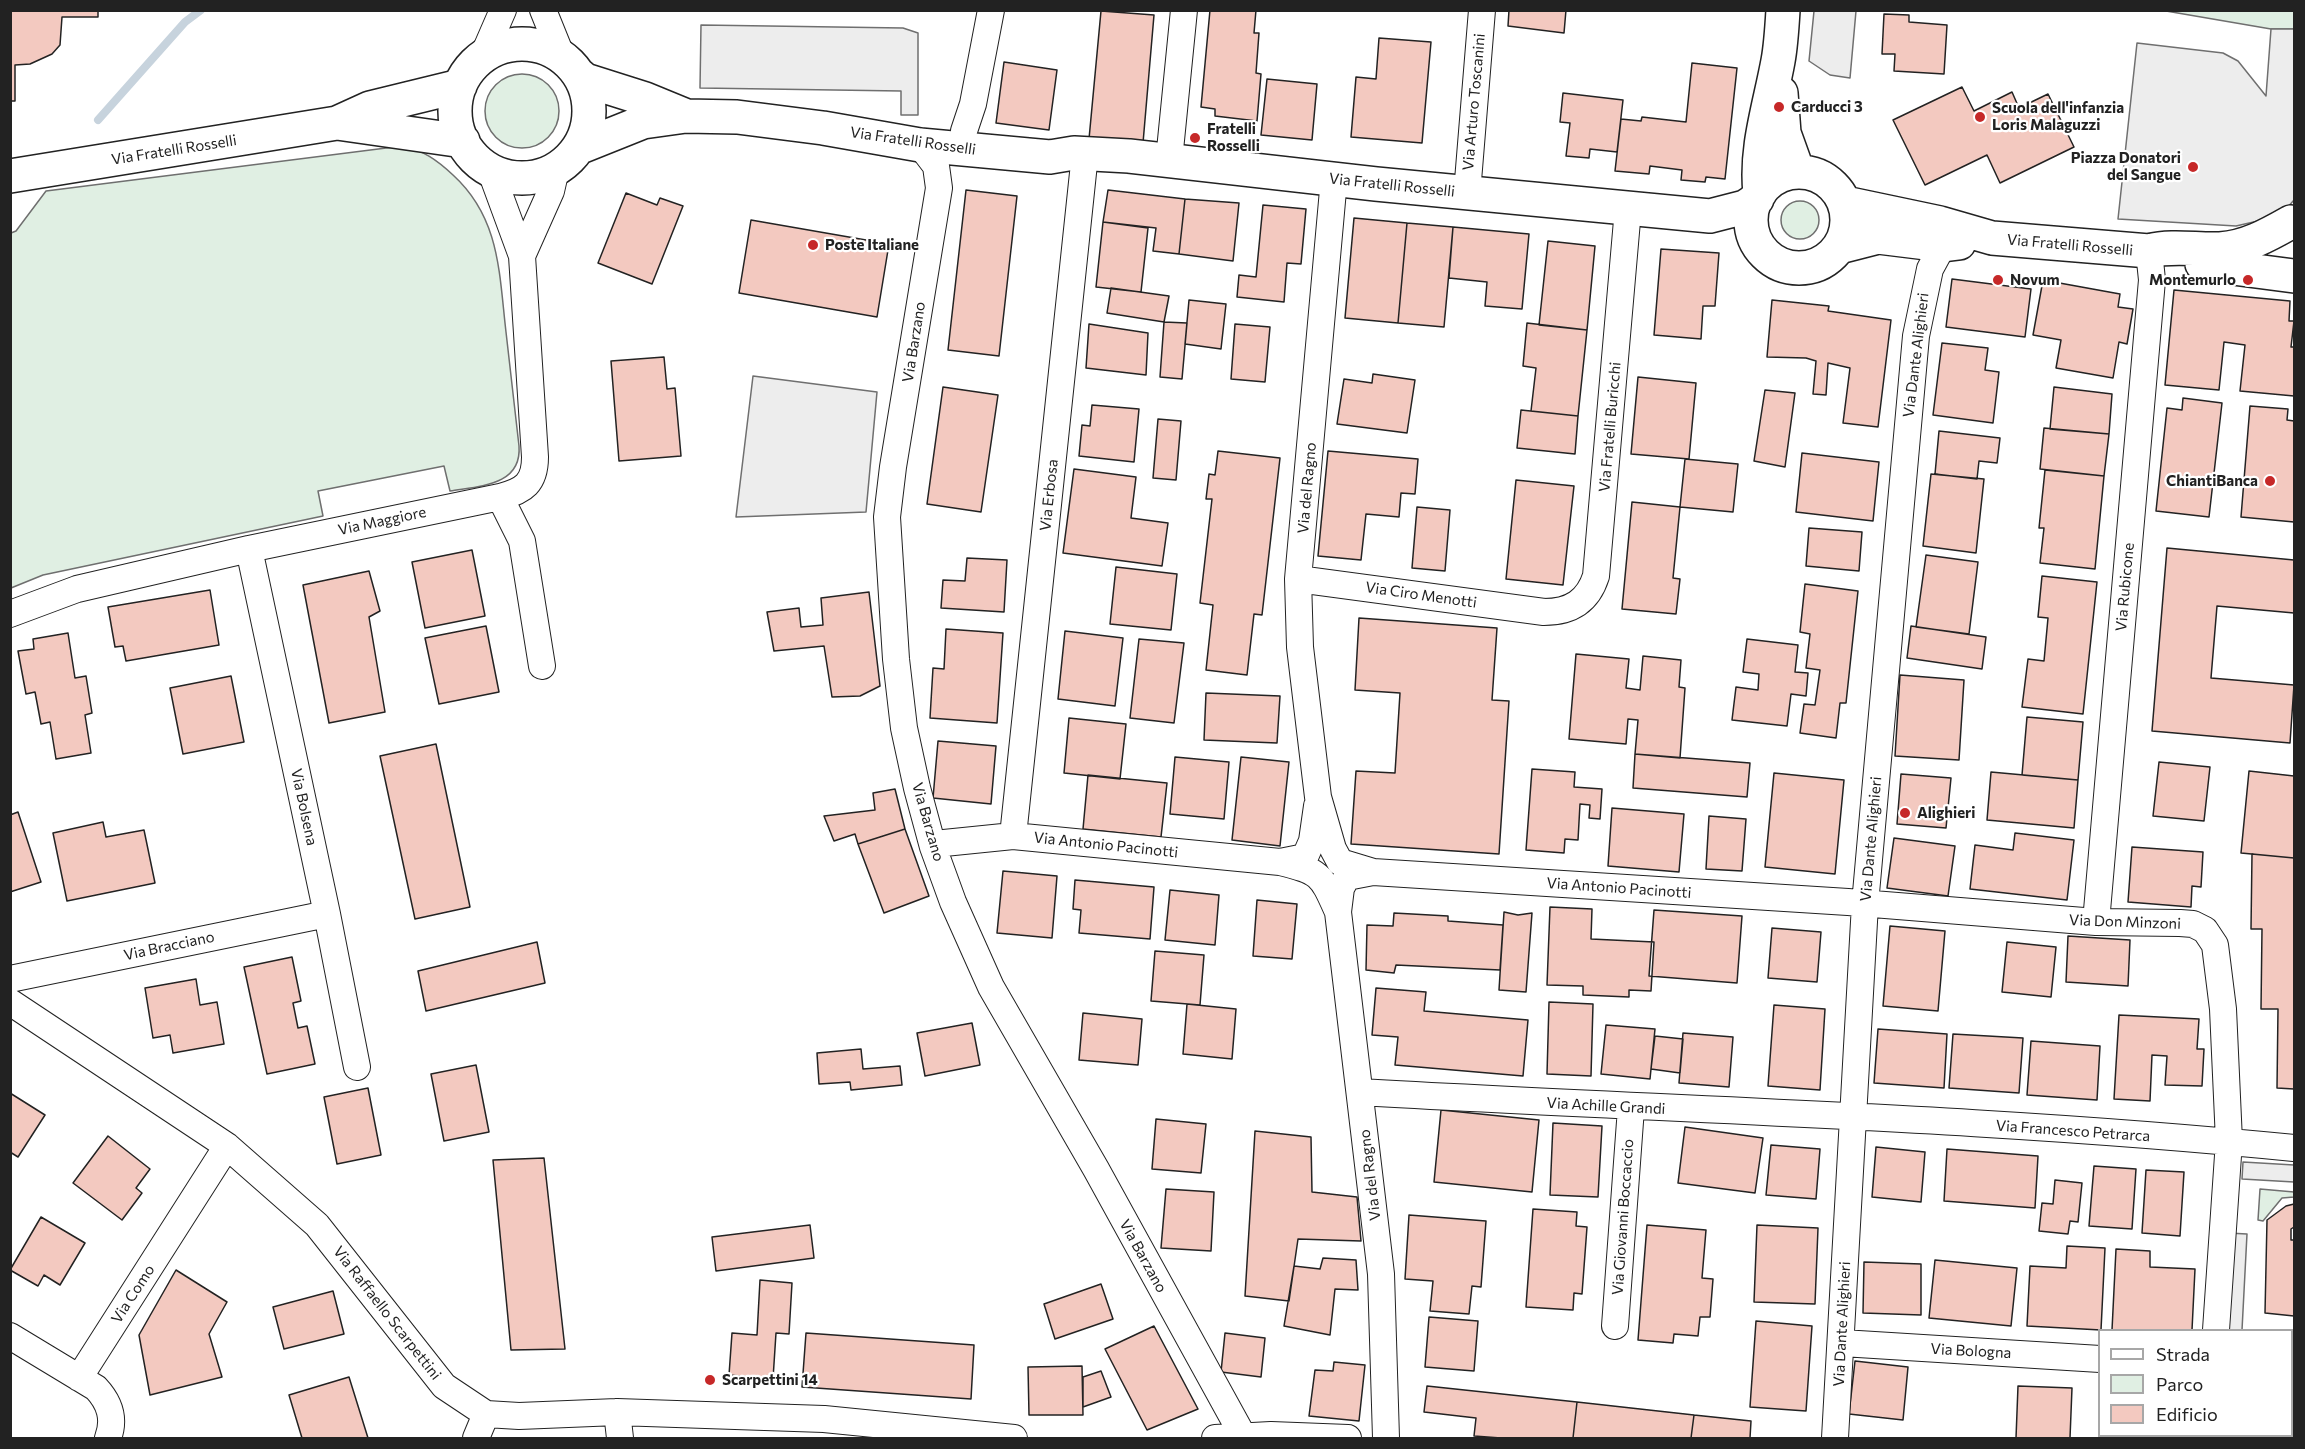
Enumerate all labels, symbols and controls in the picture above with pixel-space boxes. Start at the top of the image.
street label: Via Arturo Toscanini [1459,33,1489,171]
place label: Carducci 3 [1791,98,1863,116]
place label: Scuola dell'infanzia Loris Malaguzzi [1992,99,2124,134]
marker: Carducci 3 [1772,100,1786,114]
marker: Scuola dell'infanzia Loris Malaguzzi [1973,110,1987,124]
place label: Fratelli Rosselli [1207,120,1260,155]
street label: Via Fratelli Rosselli [849,123,977,159]
street label: Via Fratelli Rosselli [110,131,238,169]
marker: Fratelli Rosselli [1188,131,1202,145]
place label: Piazza Donatori del Sangue [2071,149,2181,184]
marker: Piazza Donatori del Sangue [2186,160,2200,174]
street label: Via Fratelli Rosselli [1328,169,1456,201]
street label: Via Fratelli Rosselli [2006,231,2134,259]
place label: Poste Italiane [825,236,919,254]
marker: Poste Italiane [806,238,820,252]
place label: Novum [2010,271,2060,289]
place label: Montemurlo [2149,271,2236,289]
marker: Novum [1991,273,2005,287]
marker: Montemurlo [2241,273,2255,287]
street label: Via Dante Alighieri [1899,292,1933,418]
street label: Via Barzano [899,300,929,384]
street label: Via Fratelli Buricchi [1595,361,1625,493]
street label: Via del Ragno [1294,442,1320,534]
street label: Via Erbosa [1036,458,1062,532]
place label: ChiantiBanca [2166,472,2258,490]
marker: ChiantiBanca [2263,474,2277,488]
street label: Via Maggiore [336,503,428,539]
street label: Via Rubicone [2112,542,2138,632]
street label: Via Ciro Menotti [1364,578,1478,612]
street label: Via Bolsena [287,767,321,847]
street label: Via Dante Alighieri [1857,776,1885,902]
street label: Via Barzano [908,780,948,864]
place label: Alighieri [1917,804,1975,822]
marker: Alighieri [1898,806,1912,820]
street label: Via Antonio Pacinotti [1033,828,1179,862]
street label: Via Antonio Pacinotti [1546,874,1692,902]
street label: Via Don Minzoni [2069,911,2181,933]
street label: Via Bracciano [122,928,216,964]
street label: Via Achille Grandi [1546,1094,1666,1118]
street label: Via Francesco Petrarca [1995,1117,2151,1145]
street label: Via del Ragno [1355,1128,1385,1222]
street label: Via Giovanni Boccaccio [1609,1138,1637,1296]
street label: Via Barzano [1115,1216,1171,1296]
street label: Via Raffaello Scarpettini [329,1243,445,1383]
street label: Via Como [107,1261,159,1327]
street label: Via Dante Alighieri [1830,1261,1854,1387]
legend [2098,1329,2293,1437]
street label: Via Bologna [1930,1340,2012,1362]
text: Strada [2156,1343,2210,1365]
place label: Scarpettini 14 [722,1371,818,1389]
marker: Scarpettini 14 [703,1373,717,1387]
text: Parco [2156,1373,2203,1395]
text: Edificio [2156,1403,2218,1425]

